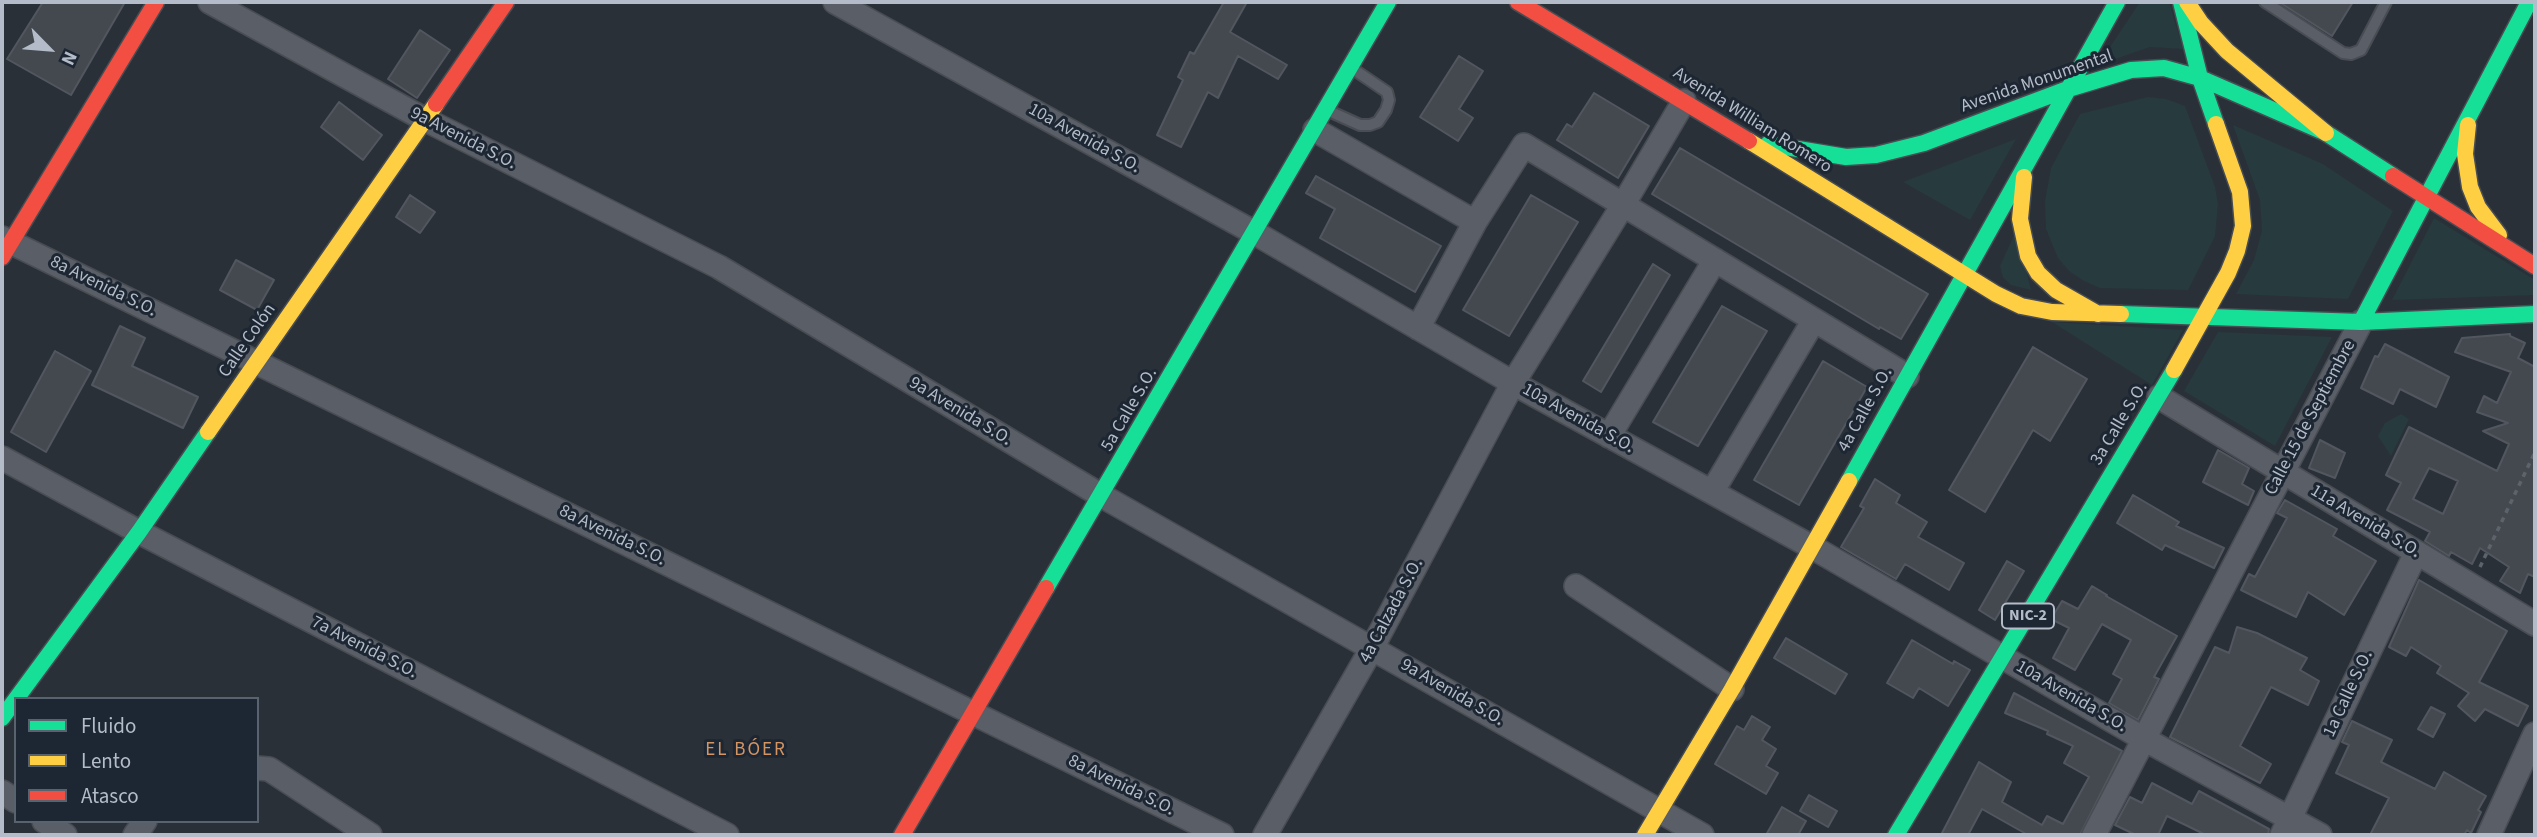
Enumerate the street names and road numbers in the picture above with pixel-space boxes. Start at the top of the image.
street label: Avenida Monumental [1958,46,2116,118]
street label: Avenida William Romero [1669,63,1835,179]
street label: 10a Avenida S.O. [1024,99,1144,179]
street label: 9a Avenida S.O. [406,103,520,175]
street label: 8a Avenida S.O. [46,252,160,322]
street label: Calle Colón [215,300,281,382]
street label: Calle 15 de Septiembre [2261,337,2361,499]
street label: 5a Calle S.O. [1097,364,1163,456]
street label: 4a Calle S.O. [1834,364,1898,456]
street label: 9a Avenida S.O. [905,373,1015,451]
street label: 3a Calle S.O. [2087,378,2153,470]
street label: 10a Avenida S.O. [1518,379,1638,459]
street label: 11a Avenida S.O. [2306,481,2424,563]
street label: 8a Avenida S.O. [555,501,669,571]
street label: 4a Calzada S.O. [1355,555,1429,667]
road number: NIC-2 [2002,604,2054,628]
street label: 7a Avenida S.O. [307,612,421,684]
street label: 1a Calle S.O. [2320,647,2378,741]
street label: 9a Avenida S.O. [1396,655,1508,731]
street label: 10a Avenida S.O. [2012,656,2130,738]
street label: 8a Avenida S.O. [1064,751,1178,821]

